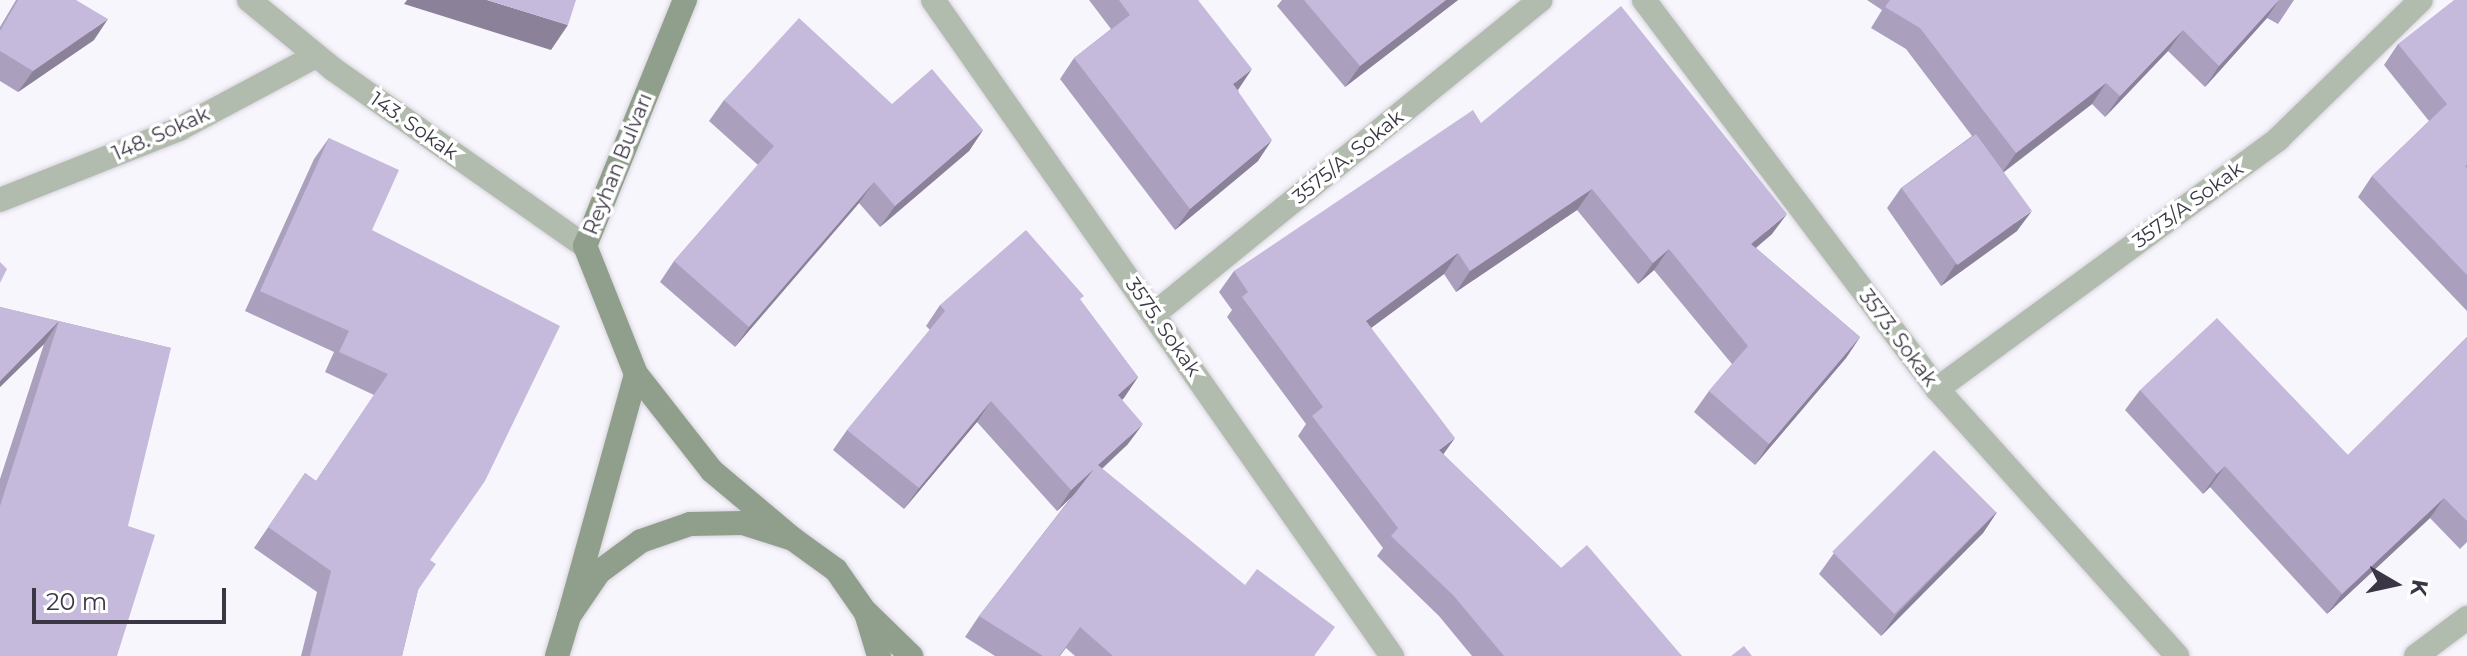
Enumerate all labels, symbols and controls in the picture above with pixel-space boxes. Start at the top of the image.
street label: 143. Sokak [366,87,462,165]
street label: Reyhan Bulvarı [579,90,657,238]
street label: 148. Sokak [109,102,213,166]
street label: 3575/A. Sokak [1288,105,1408,209]
street label: 3573/A Sokak [2128,157,2248,253]
street label: 3575. Sokak [1120,273,1206,381]
street label: 3573. Sokak [1854,285,1942,391]
north arrow [2355,544,2435,624]
scale bar [36,572,230,622]
text: K [2405,578,2434,598]
text: 20 m [46,587,107,616]

